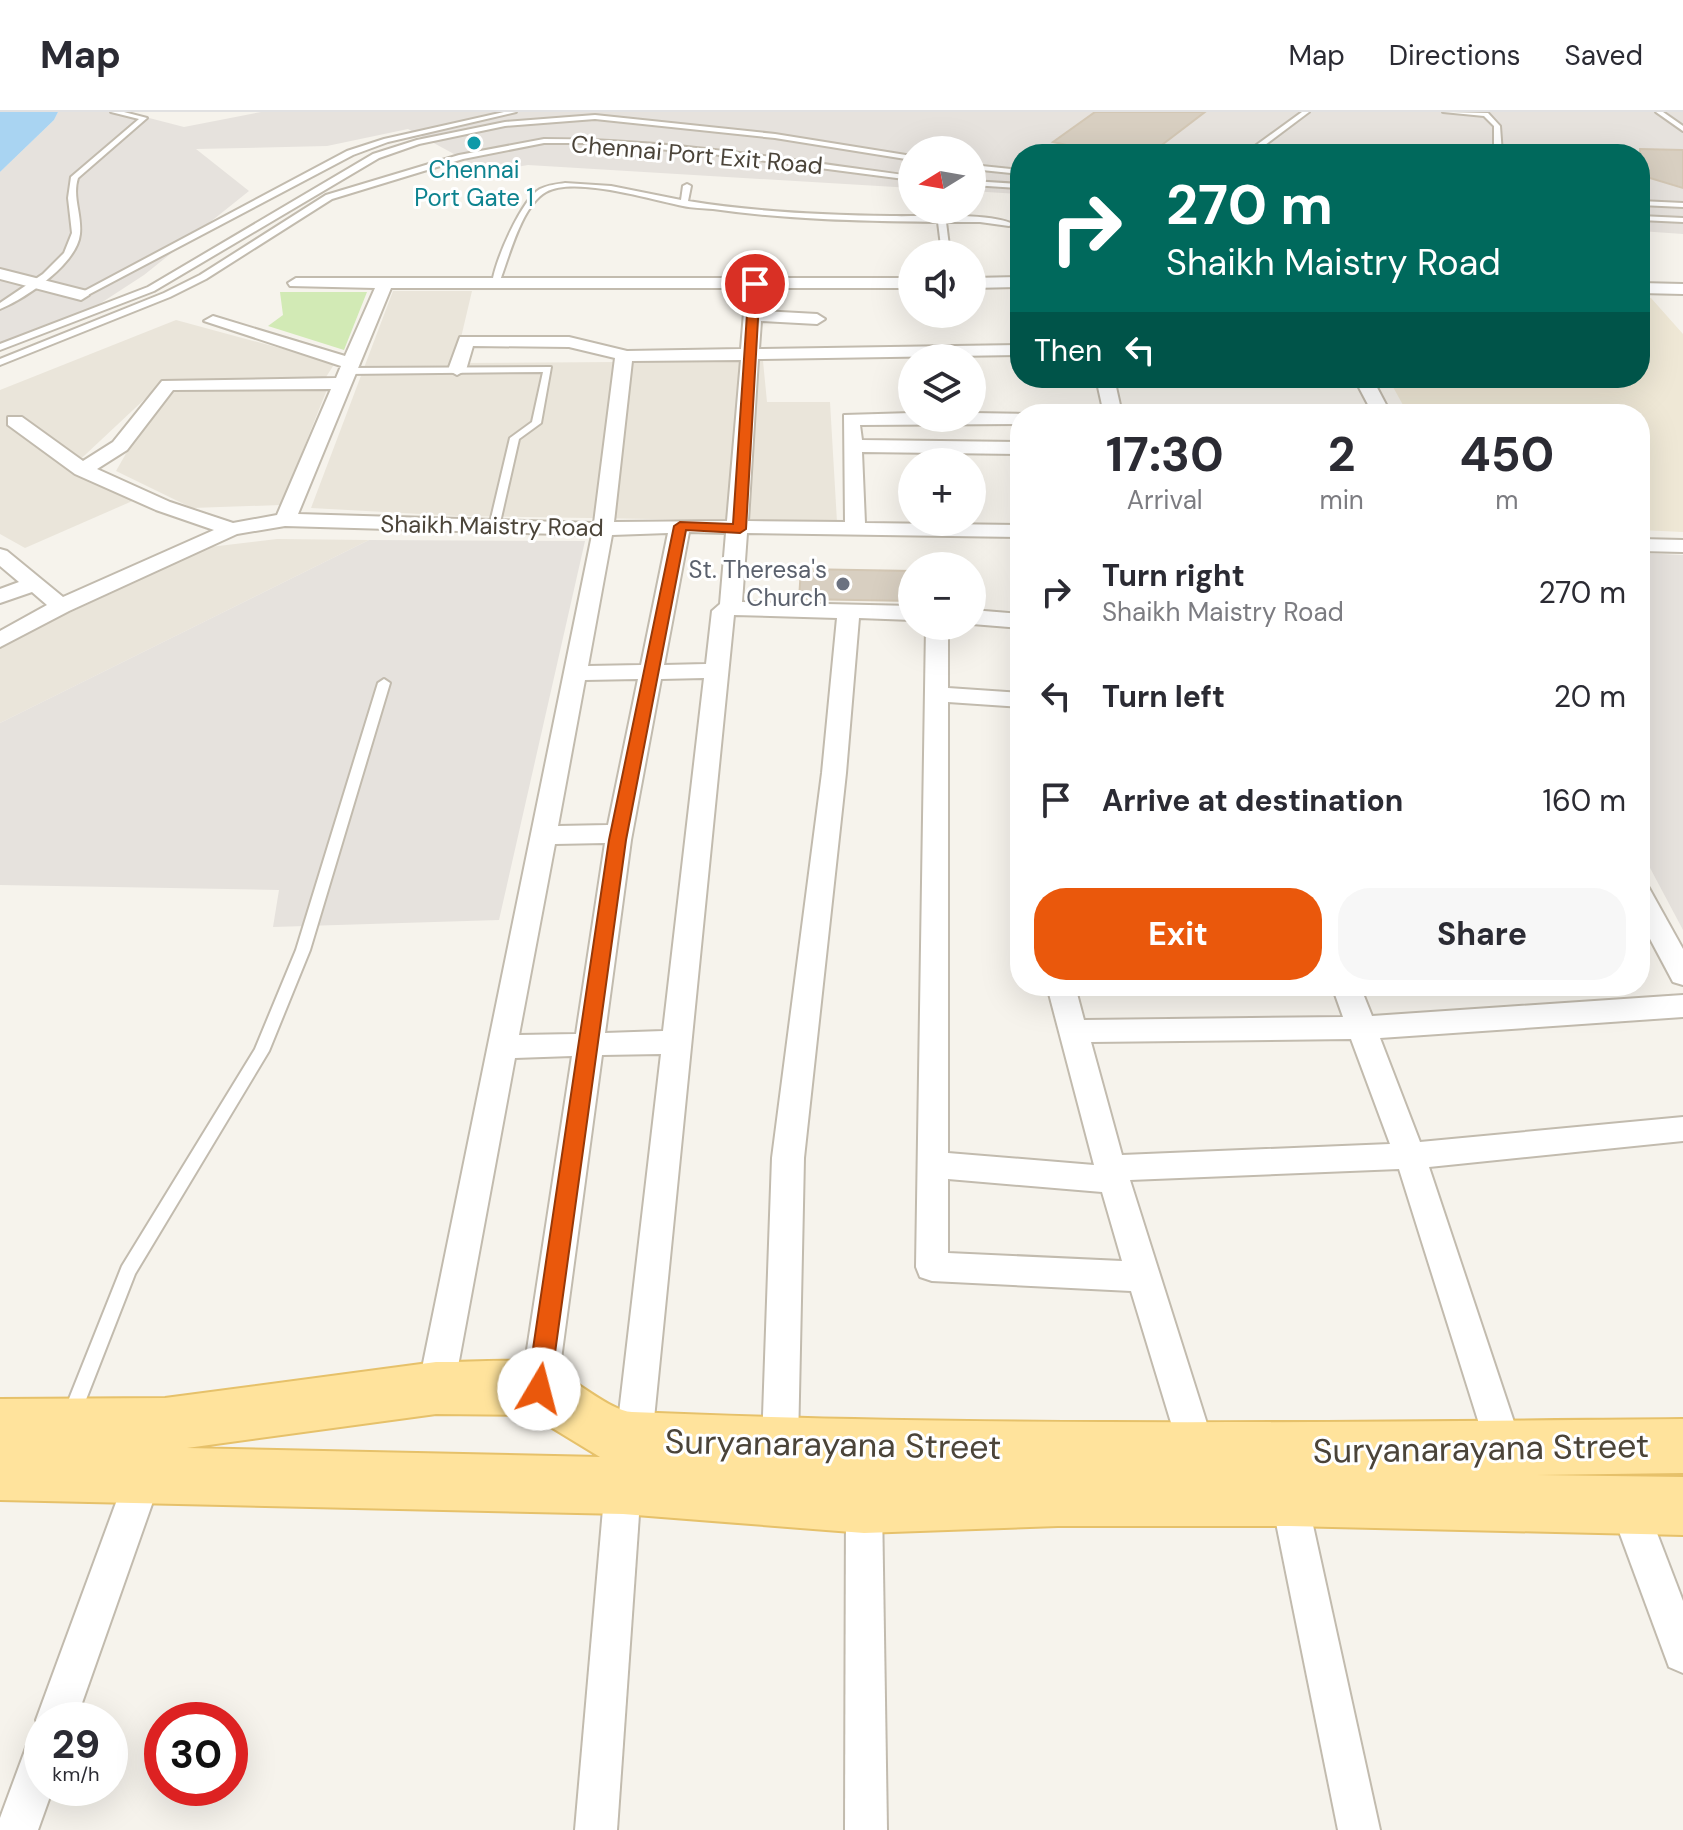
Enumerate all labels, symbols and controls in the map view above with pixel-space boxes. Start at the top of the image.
text: Map [40,30,121,80]
text: Map [1288,37,1345,74]
text: Directions [1389,37,1521,74]
text: Saved [1565,37,1643,74]
street label: Chennai Port Exit Road [570,128,824,181]
marker: Chennai Port Gate 1 [465,134,483,152]
north arrow [898,136,986,224]
map controls [898,136,986,640]
place label: Chennai Port Gate 1 [414,154,534,213]
text: 270 m [1166,168,1333,241]
icon: right [1034,176,1138,280]
text: Shaikh Maistry Road [1166,239,1501,286]
button: sound [898,240,986,328]
pin [721,250,789,318]
icon: arrive [733,262,777,306]
icon: left [1118,328,1162,372]
text: Then [1034,331,1102,370]
button: layers [898,344,986,432]
text: 17:30 [1106,423,1224,486]
text: 2 [1328,423,1355,486]
text: 450 [1459,423,1554,486]
button: + [898,448,986,536]
text: Arrival [1127,483,1203,517]
text: min [1319,483,1364,517]
text: m [1495,483,1518,517]
street label: Shaikh Maistry Road [380,508,604,543]
button: − [898,552,986,640]
place label: St. Theresa's Church [689,554,827,613]
text: Turn right [1102,556,1245,595]
icon: right [1034,570,1078,614]
text: 270 m [1538,573,1626,612]
marker: St. Theresa's Church [834,575,852,593]
text: Shaikh Maistry Road [1102,595,1344,629]
icon: left [1034,674,1078,718]
text: Turn left [1102,677,1225,716]
text: 20 m [1554,677,1626,716]
icon: arrive [1034,778,1078,822]
text: Arrive at destination [1102,781,1403,820]
text: 160 m [1543,781,1626,820]
button: Exit [1034,888,1322,980]
button: Share [1338,888,1626,980]
position arrow [497,1347,581,1431]
street label: Suryanarayana Street [664,1419,1002,1470]
street label: Suryanarayana Street [1312,1423,1650,1474]
speed limit sign: 30 [144,1702,248,1806]
text: 29 [52,1718,100,1770]
text: km/h [52,1761,100,1787]

